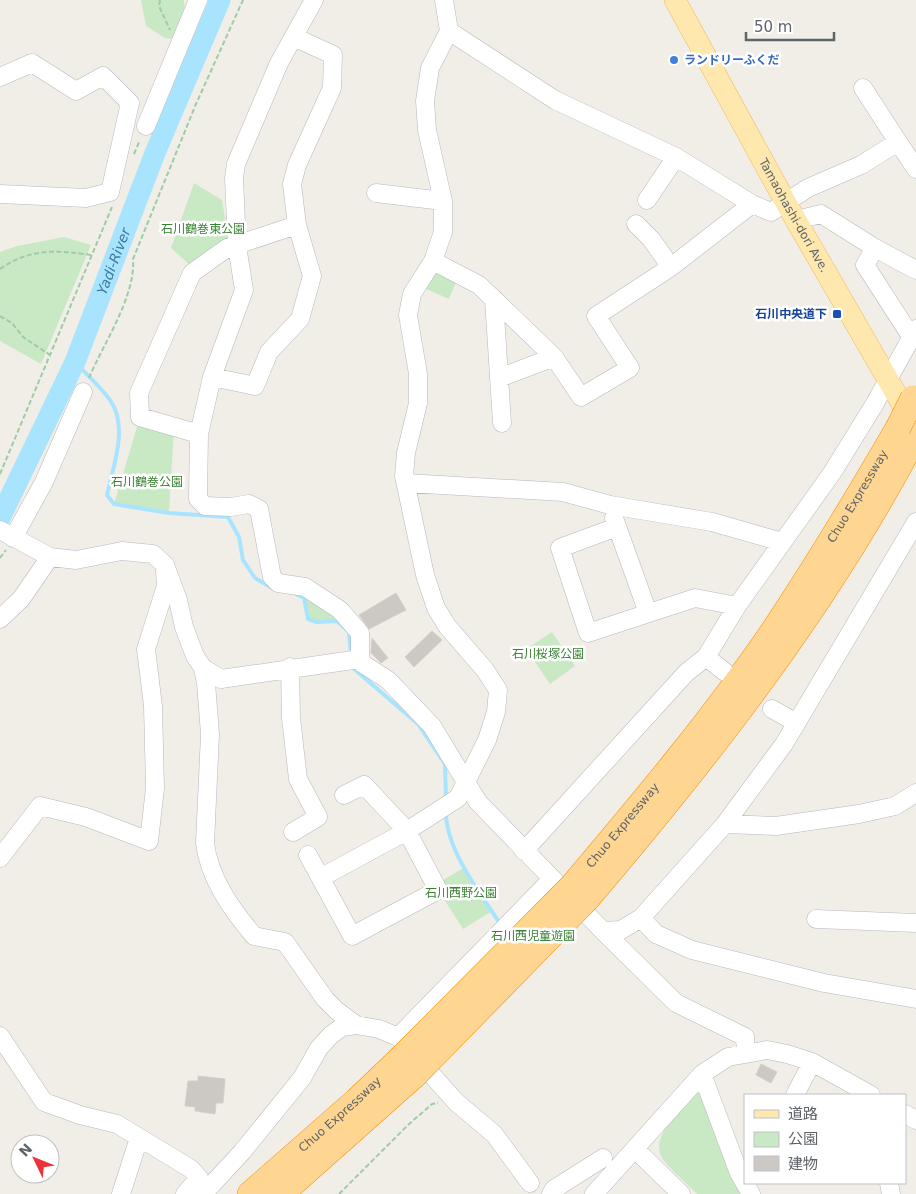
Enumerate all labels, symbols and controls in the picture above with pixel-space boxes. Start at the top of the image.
scale bar [746,10,834,42]
text: 50 m [754,18,792,36]
place label: ランドリーふくだ [684,53,780,67]
marker: ランドリーふくだ [668,54,680,66]
street label: Tamaohashi-dori Ave. [756,155,832,275]
park label: 石川鶴巻東公園 [161,222,245,236]
water label: Yadi-River [94,225,134,297]
place label: 石川中央道下 [755,307,827,321]
marker: 石川中央道下 [831,308,843,320]
street label: Chuo Expressway [824,447,891,545]
park label: 石川鶴巻公園 [111,475,183,489]
park label: 石川桜塚公園 [512,647,584,661]
street label: Chuo Expressway [583,780,662,871]
park label: 石川西野公園 [425,886,497,900]
park label: 石川西児童遊園 [491,929,575,943]
street label: Chuo Expressway [296,1074,384,1155]
legend [744,1094,906,1184]
text: 道路 [788,1105,818,1123]
text: 公園 [788,1130,818,1148]
north arrow [10,1134,60,1184]
text: N [16,1140,35,1160]
text: 建物 [788,1155,818,1173]

